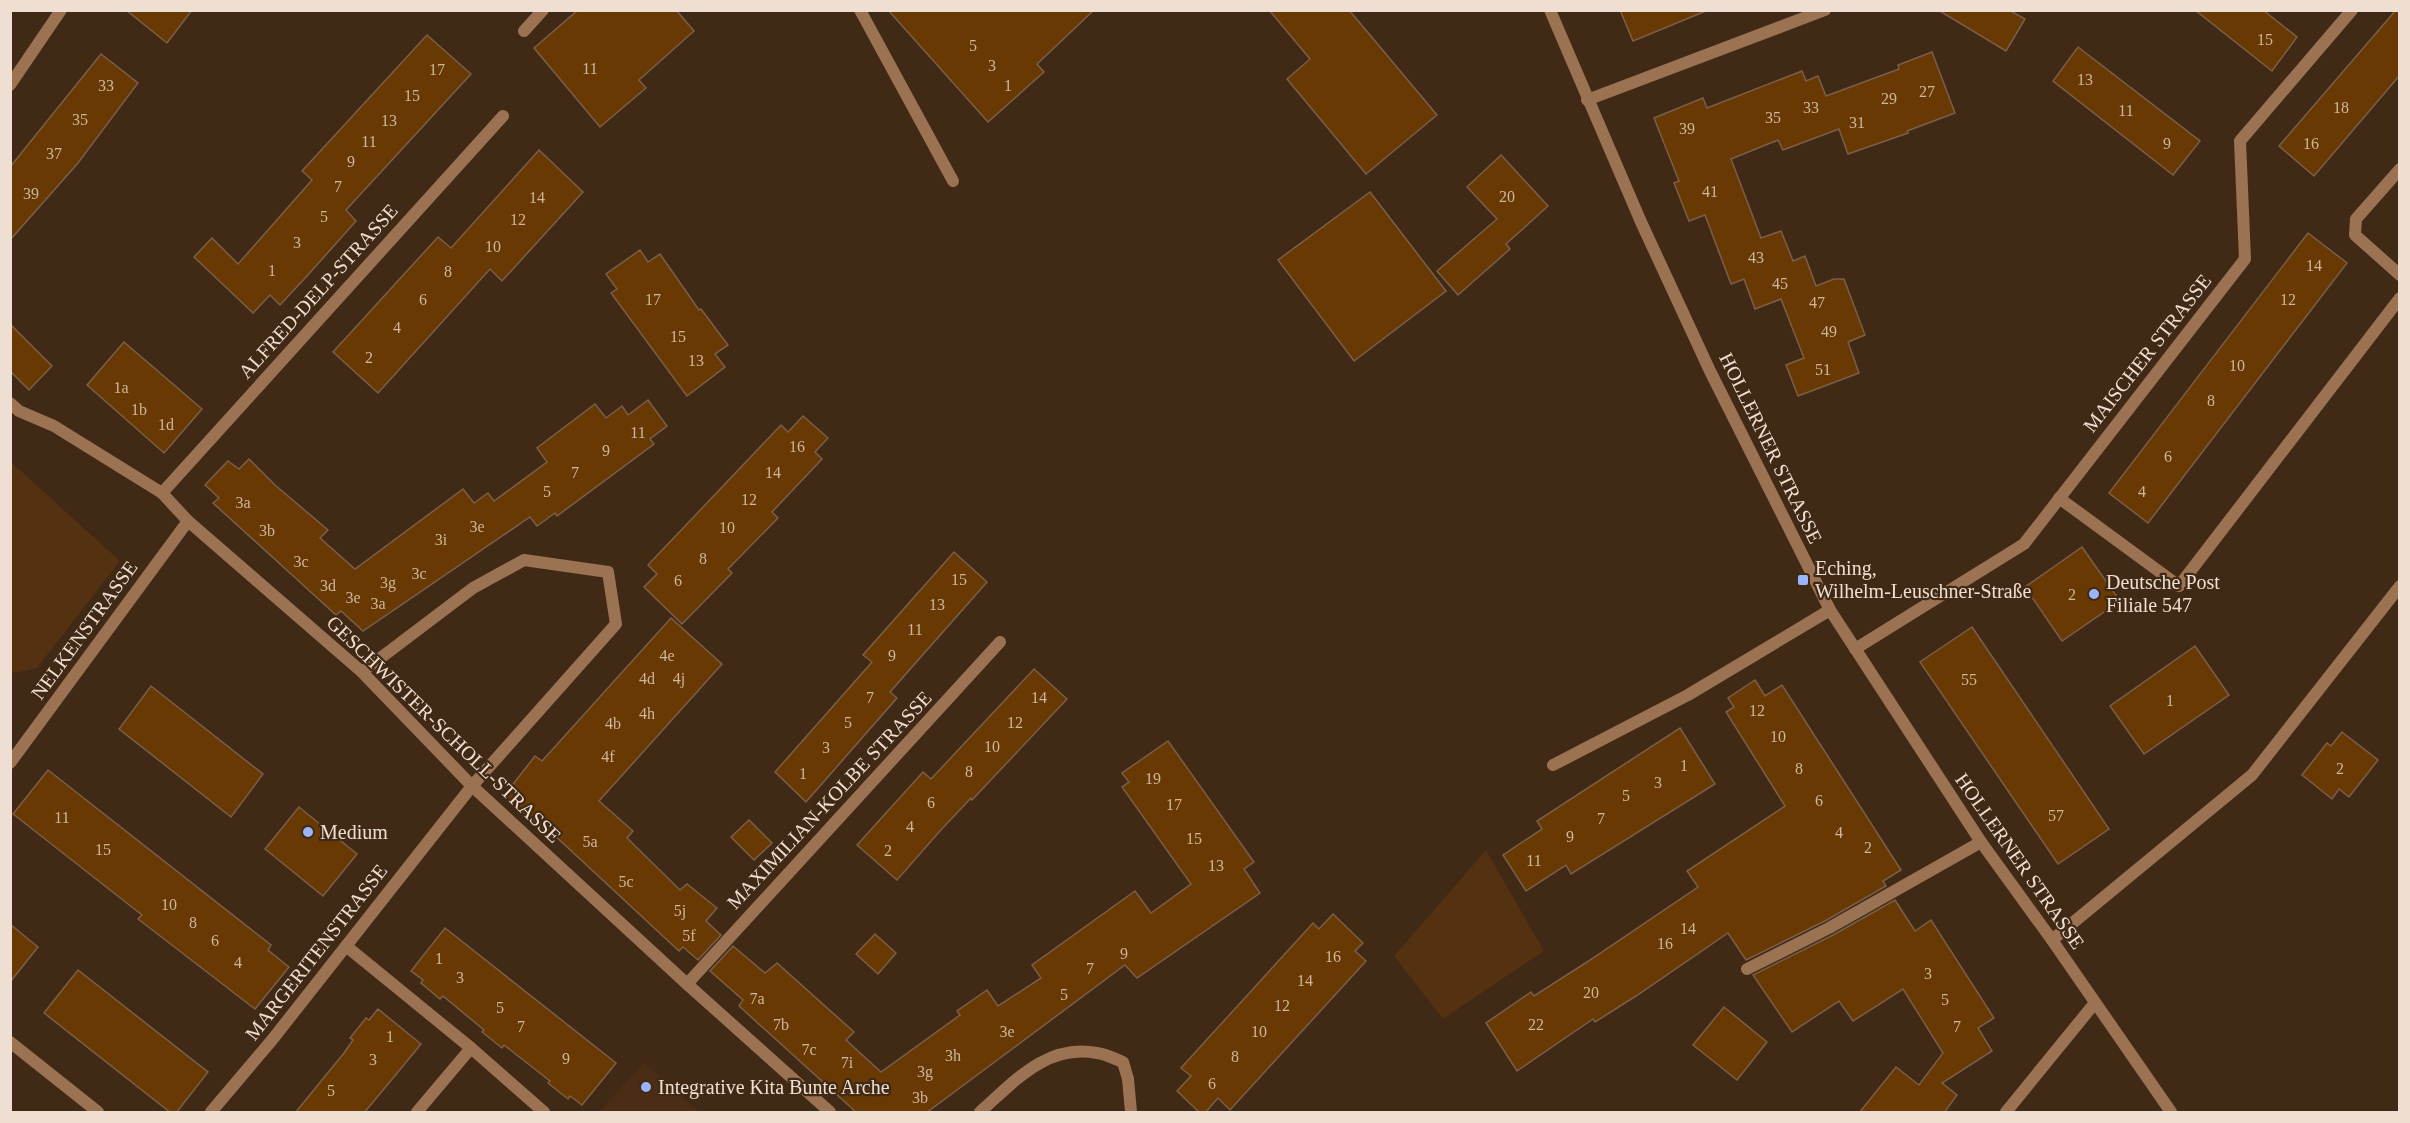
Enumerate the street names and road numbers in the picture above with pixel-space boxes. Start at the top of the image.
street label: ALFRED-DELP-STRASSE [234,199,402,383]
street label: MAISCHER STRASSE [2079,270,2215,436]
street label: HOLLERNER STRASSE [1715,349,1827,547]
street label: NELKENSTRASSE [26,557,142,703]
street label: GESCHWISTER-SCHOLL-STRASSE [322,611,566,847]
street label: MAXIMILIAN-KOLBE STRASSE [722,687,936,913]
street label: HOLLERNER STRASSE [1951,769,2089,953]
street label: MARGERITENSTRASSE [241,860,391,1044]

